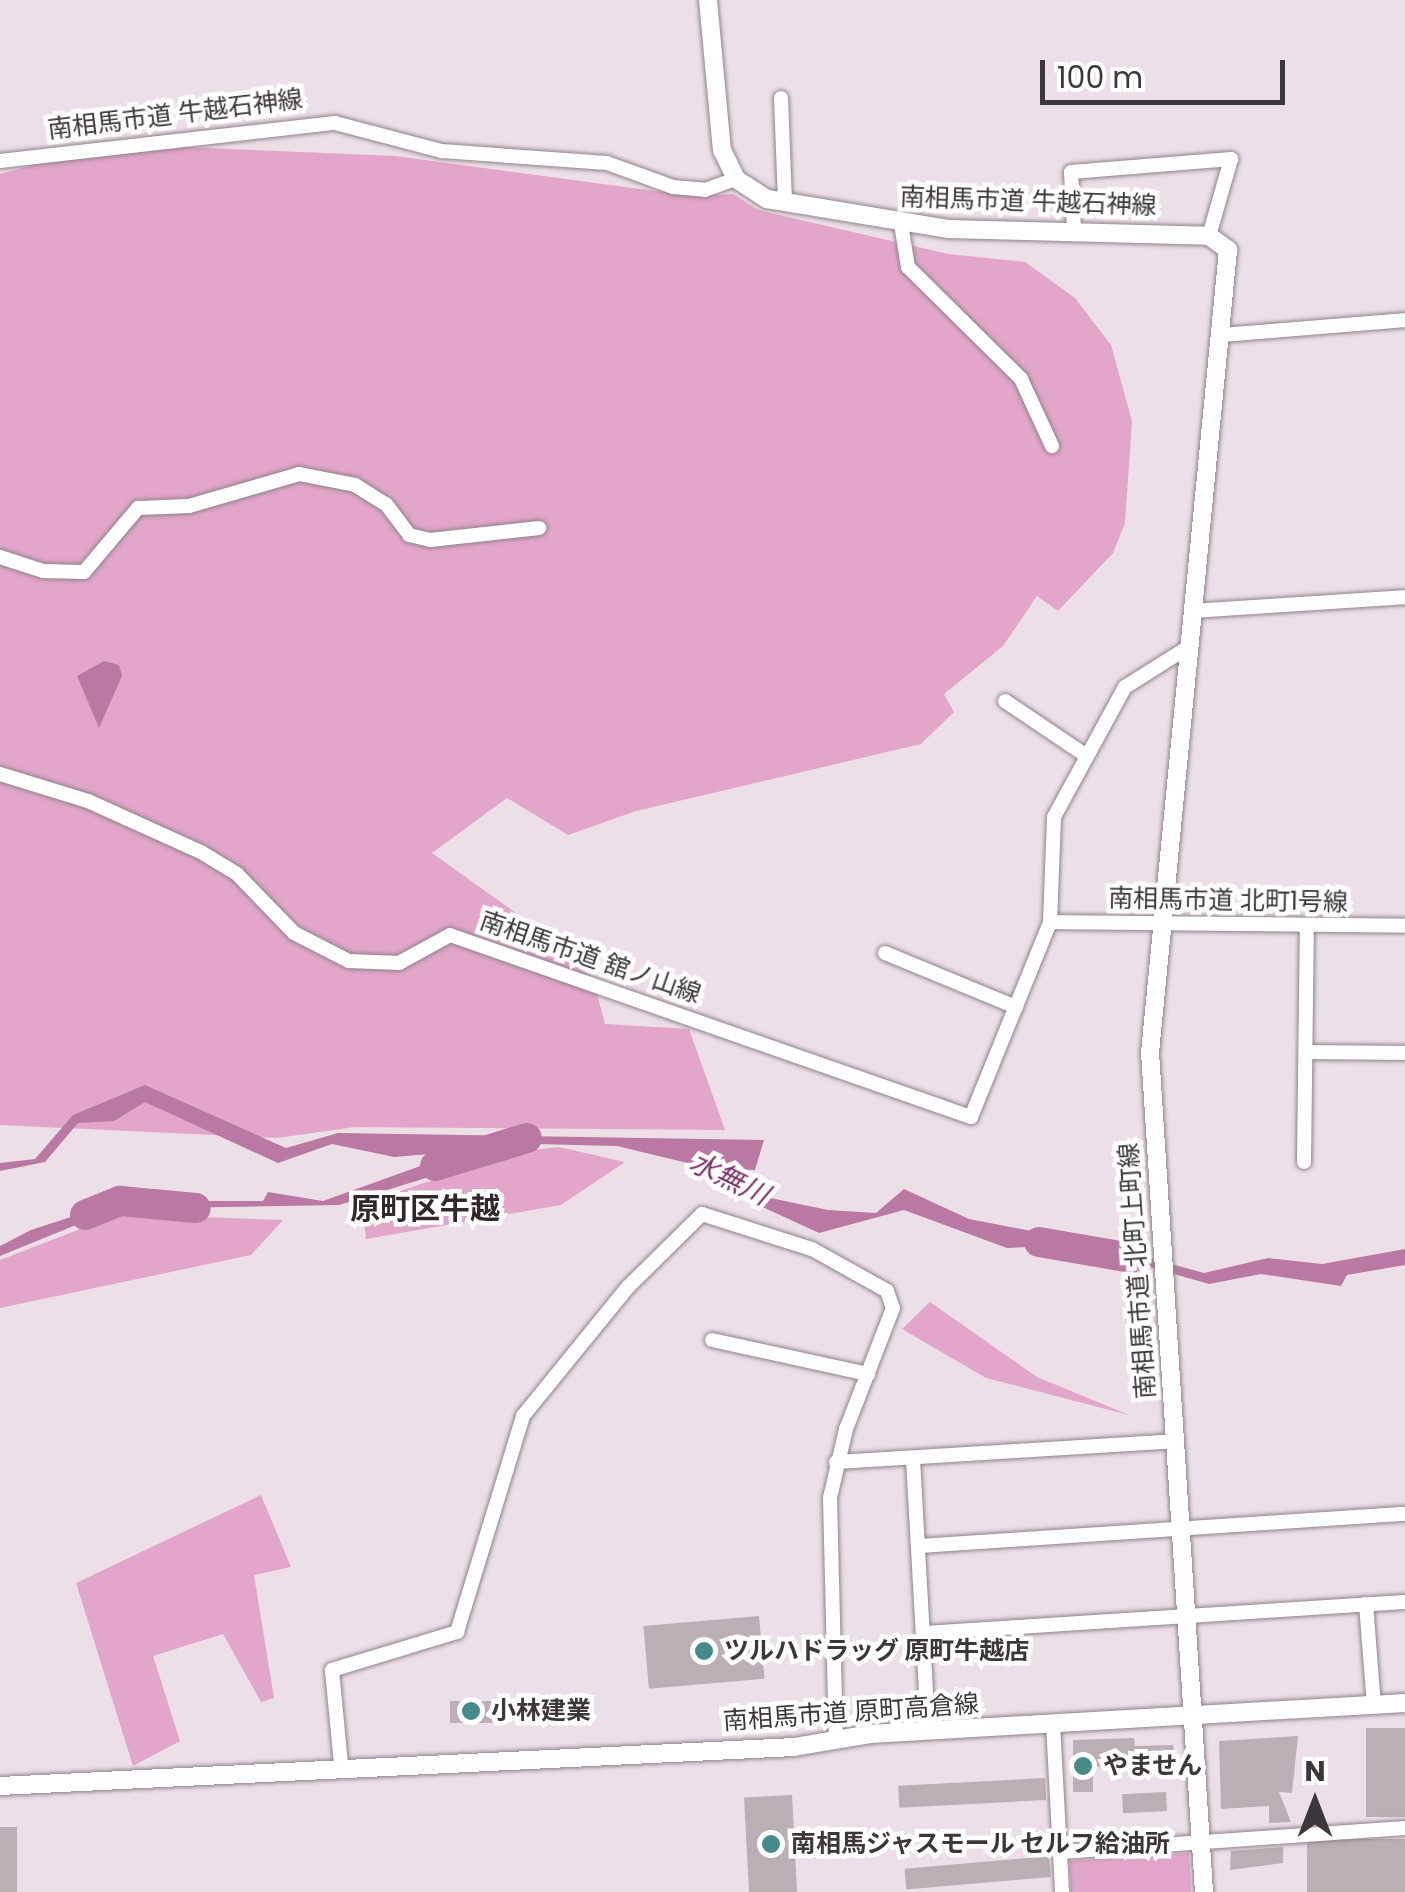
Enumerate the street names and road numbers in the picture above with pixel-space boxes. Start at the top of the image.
street label: 南相馬市道 牛越石神線 [46,84,304,146]
street label: 南相馬市道 牛越石神線 [899,183,1157,221]
street label: 南相馬市道 北町1号線 [1108,884,1348,918]
street label: 南相馬市道 舘ノ山線 [476,906,704,1010]
street label: 南相馬市道 北町上町線 [1114,1142,1162,1400]
street label: 南相馬市道 原町高倉線 [722,1689,980,1737]

